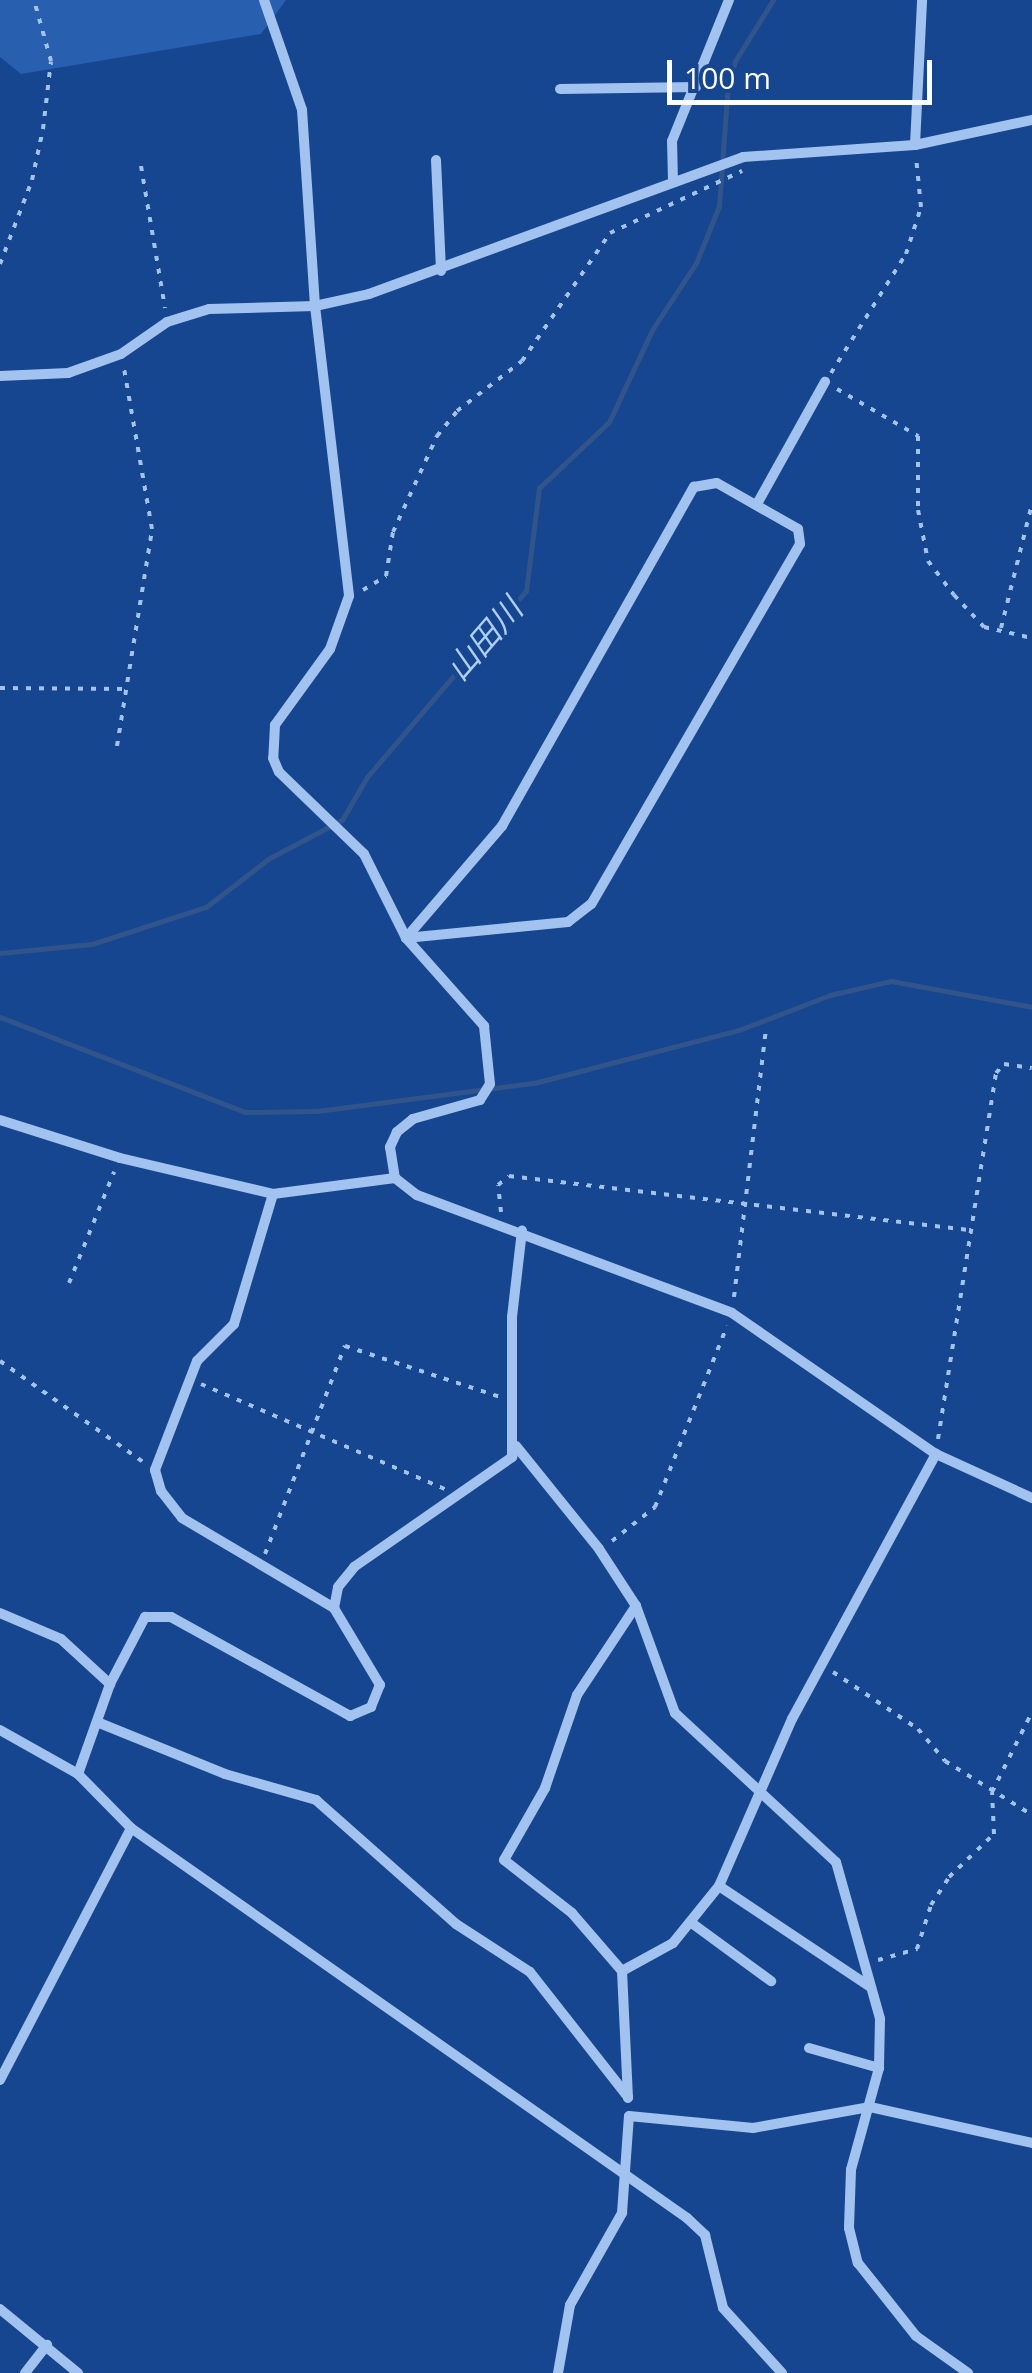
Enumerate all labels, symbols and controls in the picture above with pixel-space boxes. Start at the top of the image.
scale bar [672,40,937,102]
text: 100 m [684,57,771,98]
water label: 山田川 [438,590,530,688]

